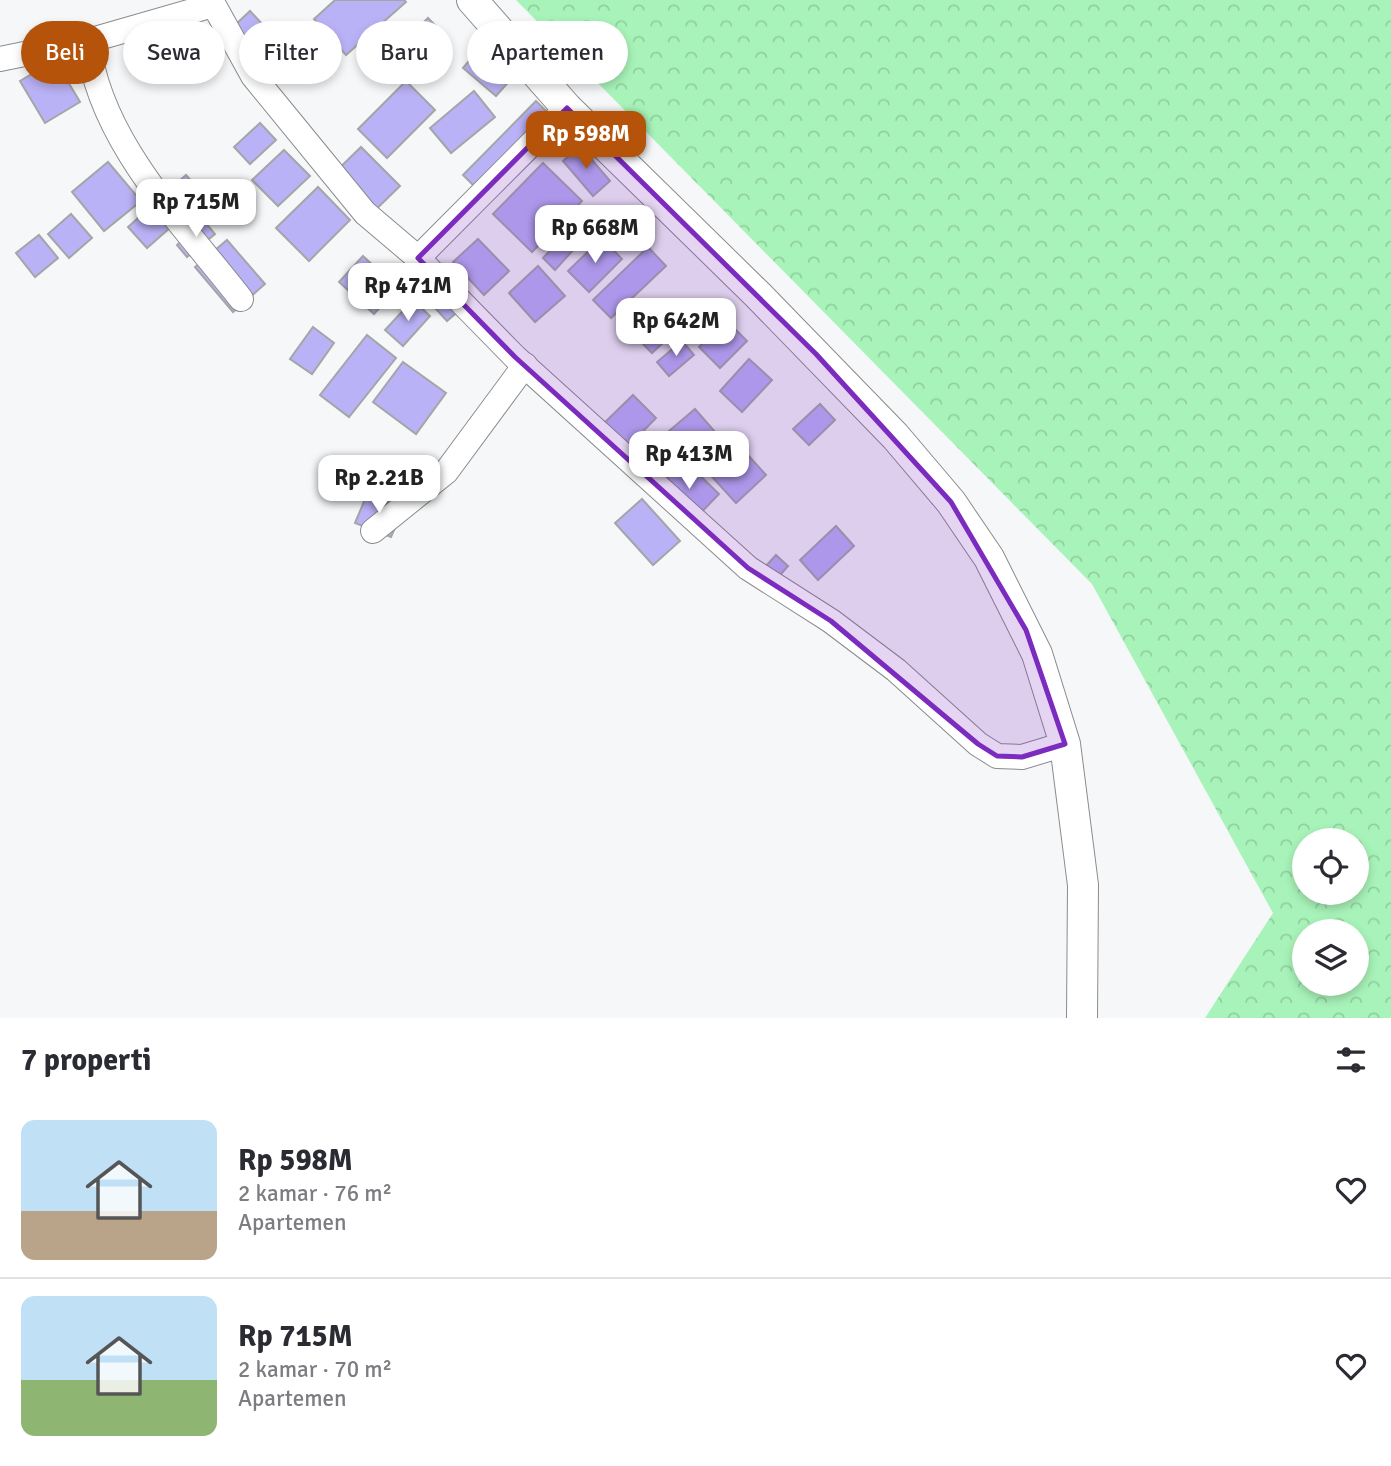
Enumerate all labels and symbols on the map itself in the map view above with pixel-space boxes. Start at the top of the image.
pin: Rp 598M [521,111,651,171]
pin: Rp 715M [131,180,261,239]
pin: Rp 668M [530,205,660,265]
pin: Rp 471M [343,264,473,323]
pin: Rp 642M [611,298,741,358]
pin: Rp 413M [624,432,754,491]
pin: Rp 2.21B [307,456,451,515]

